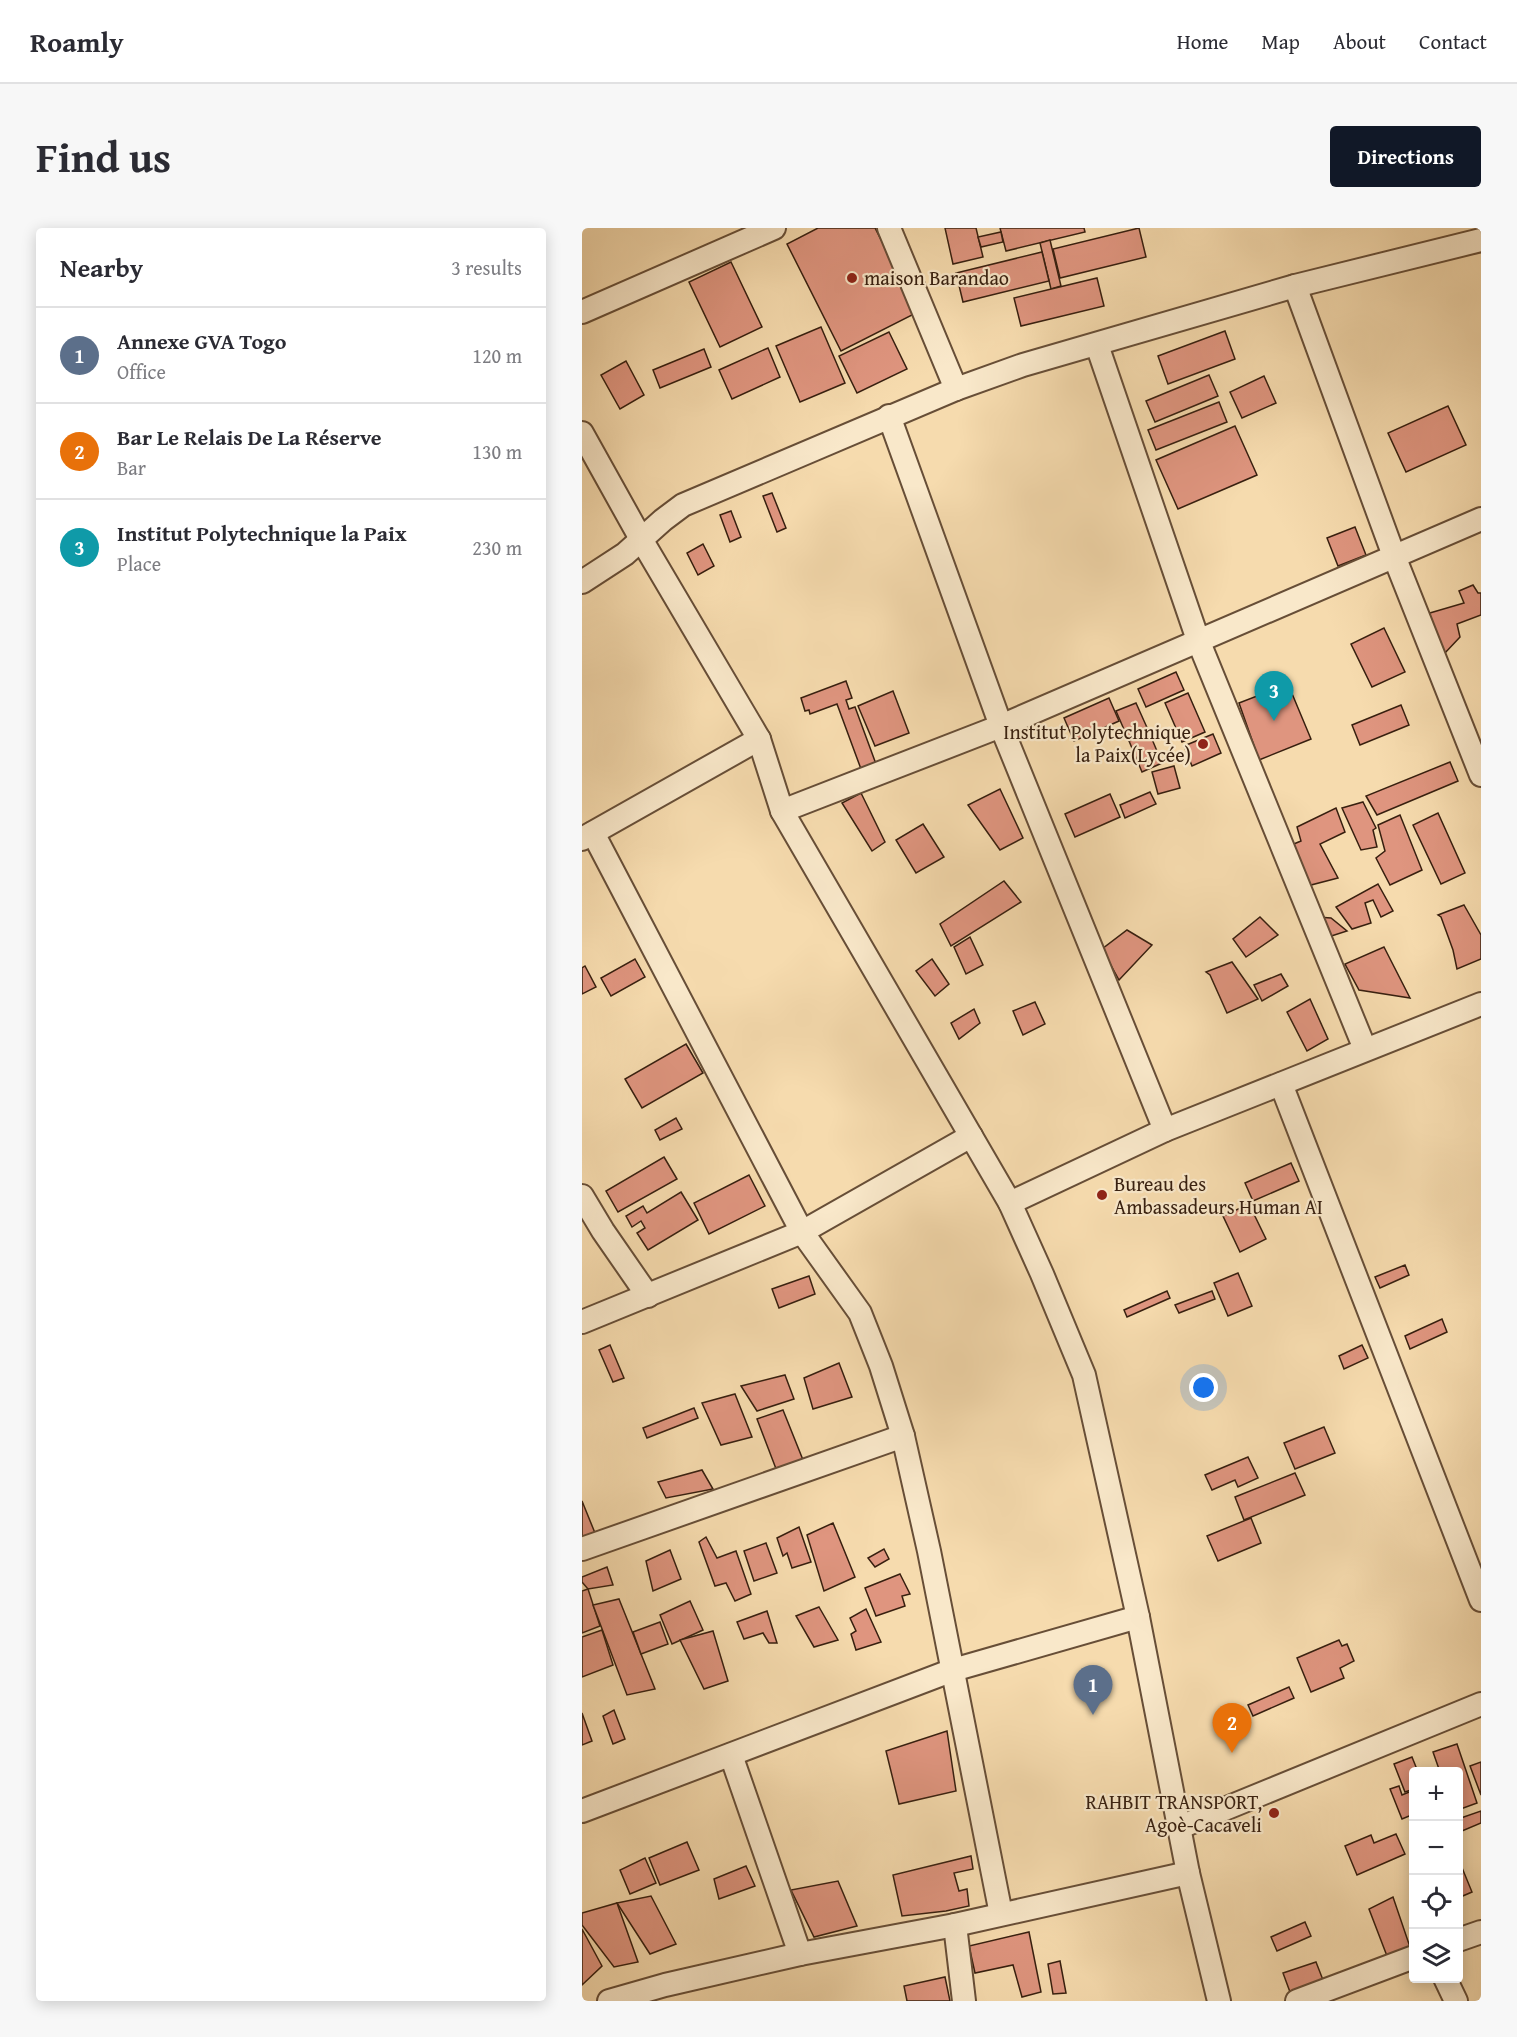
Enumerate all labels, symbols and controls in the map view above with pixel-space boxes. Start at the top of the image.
text: Roamly [30,21,124,62]
text: Home [1177,26,1228,57]
text: Map [1261,26,1300,57]
text: About [1333,26,1386,57]
text: Contact [1419,26,1487,57]
text: Find us [36,126,171,187]
button: Directions [1330,126,1481,187]
text: Nearby [60,248,143,287]
text: 3 results [451,253,522,282]
place label: maison Barandao [864,263,1009,292]
marker: maison Barandao [845,271,859,285]
text: Annexe GVA Togo [117,325,286,357]
text: 1 [74,341,85,370]
text: 120 m [472,341,522,370]
text: Office [117,357,166,386]
text: Bar Le Relais De La Réserve [117,421,382,453]
text: 2 [74,437,85,466]
text: 130 m [472,437,522,466]
text: Bar [117,453,146,482]
text: Institut Polytechnique la Paix [117,517,407,549]
text: 3 [74,533,85,562]
text: 230 m [472,533,522,562]
text: Place [117,549,161,578]
pin: 3 [1254,672,1294,721]
place label: Institut Polytechnique la Paix(Lycée) [1003,717,1191,769]
marker: Institut Polytechnique la Paix(Lycée) [1196,737,1210,751]
place label: Bureau des Ambassadeurs Human AI [1114,1169,1323,1221]
marker: Bureau des Ambassadeurs Human AI [1095,1188,1109,1202]
your location [1189,1373,1218,1402]
pin: 1 [1074,1666,1112,1715]
pin: 2 [1212,1704,1252,1753]
map controls [1409,1767,1463,1983]
button: + [1409,1767,1463,1821]
place label: RAHBIT TRANSPORT, Agoè-Cacaveli [1085,1787,1262,1839]
marker: RAHBIT TRANSPORT, Agoè-Cacaveli [1267,1806,1281,1820]
button: − [1409,1821,1463,1875]
button: locate [1409,1875,1463,1929]
button: layers [1409,1929,1463,1983]

